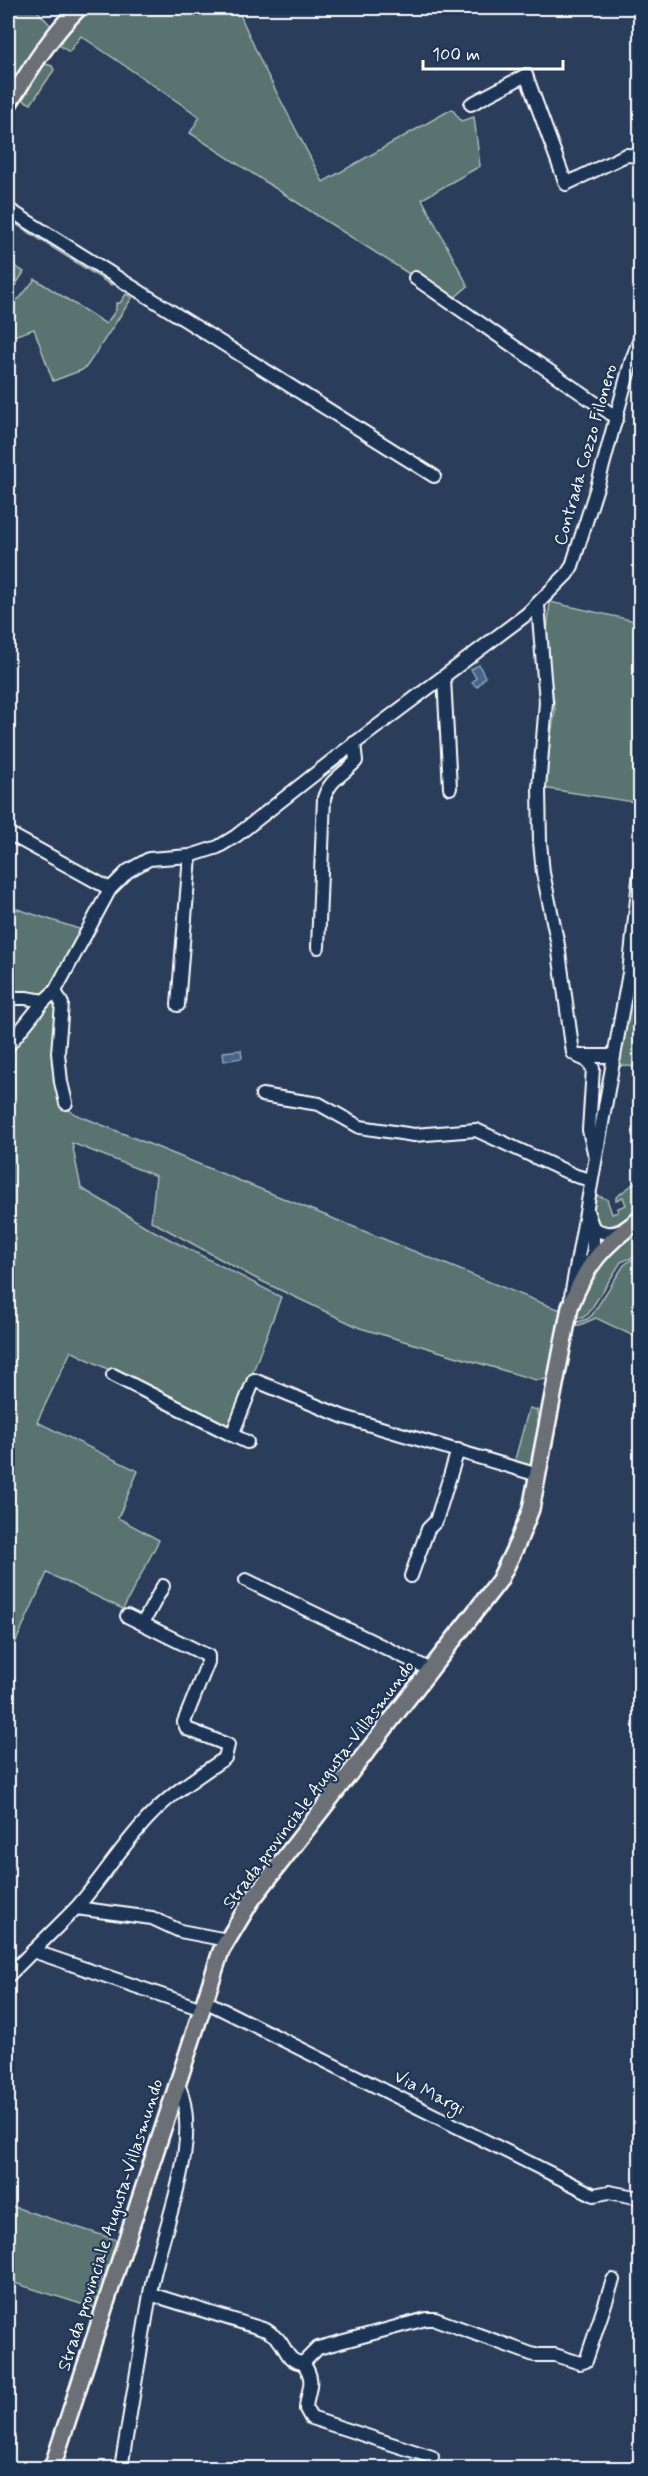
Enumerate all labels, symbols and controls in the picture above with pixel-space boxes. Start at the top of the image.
scale bar [423,33,562,71]
text: 100 m [432,43,480,67]
street label: Contrada Cozzo Filonero [549,362,623,548]
street label: Strada provinciale Augusta-Villasmundo [217,1656,421,1914]
street label: Via Margi [389,2065,469,2122]
street label: Strada provinciale Augusta-Villasmundo [52,2076,170,2374]

